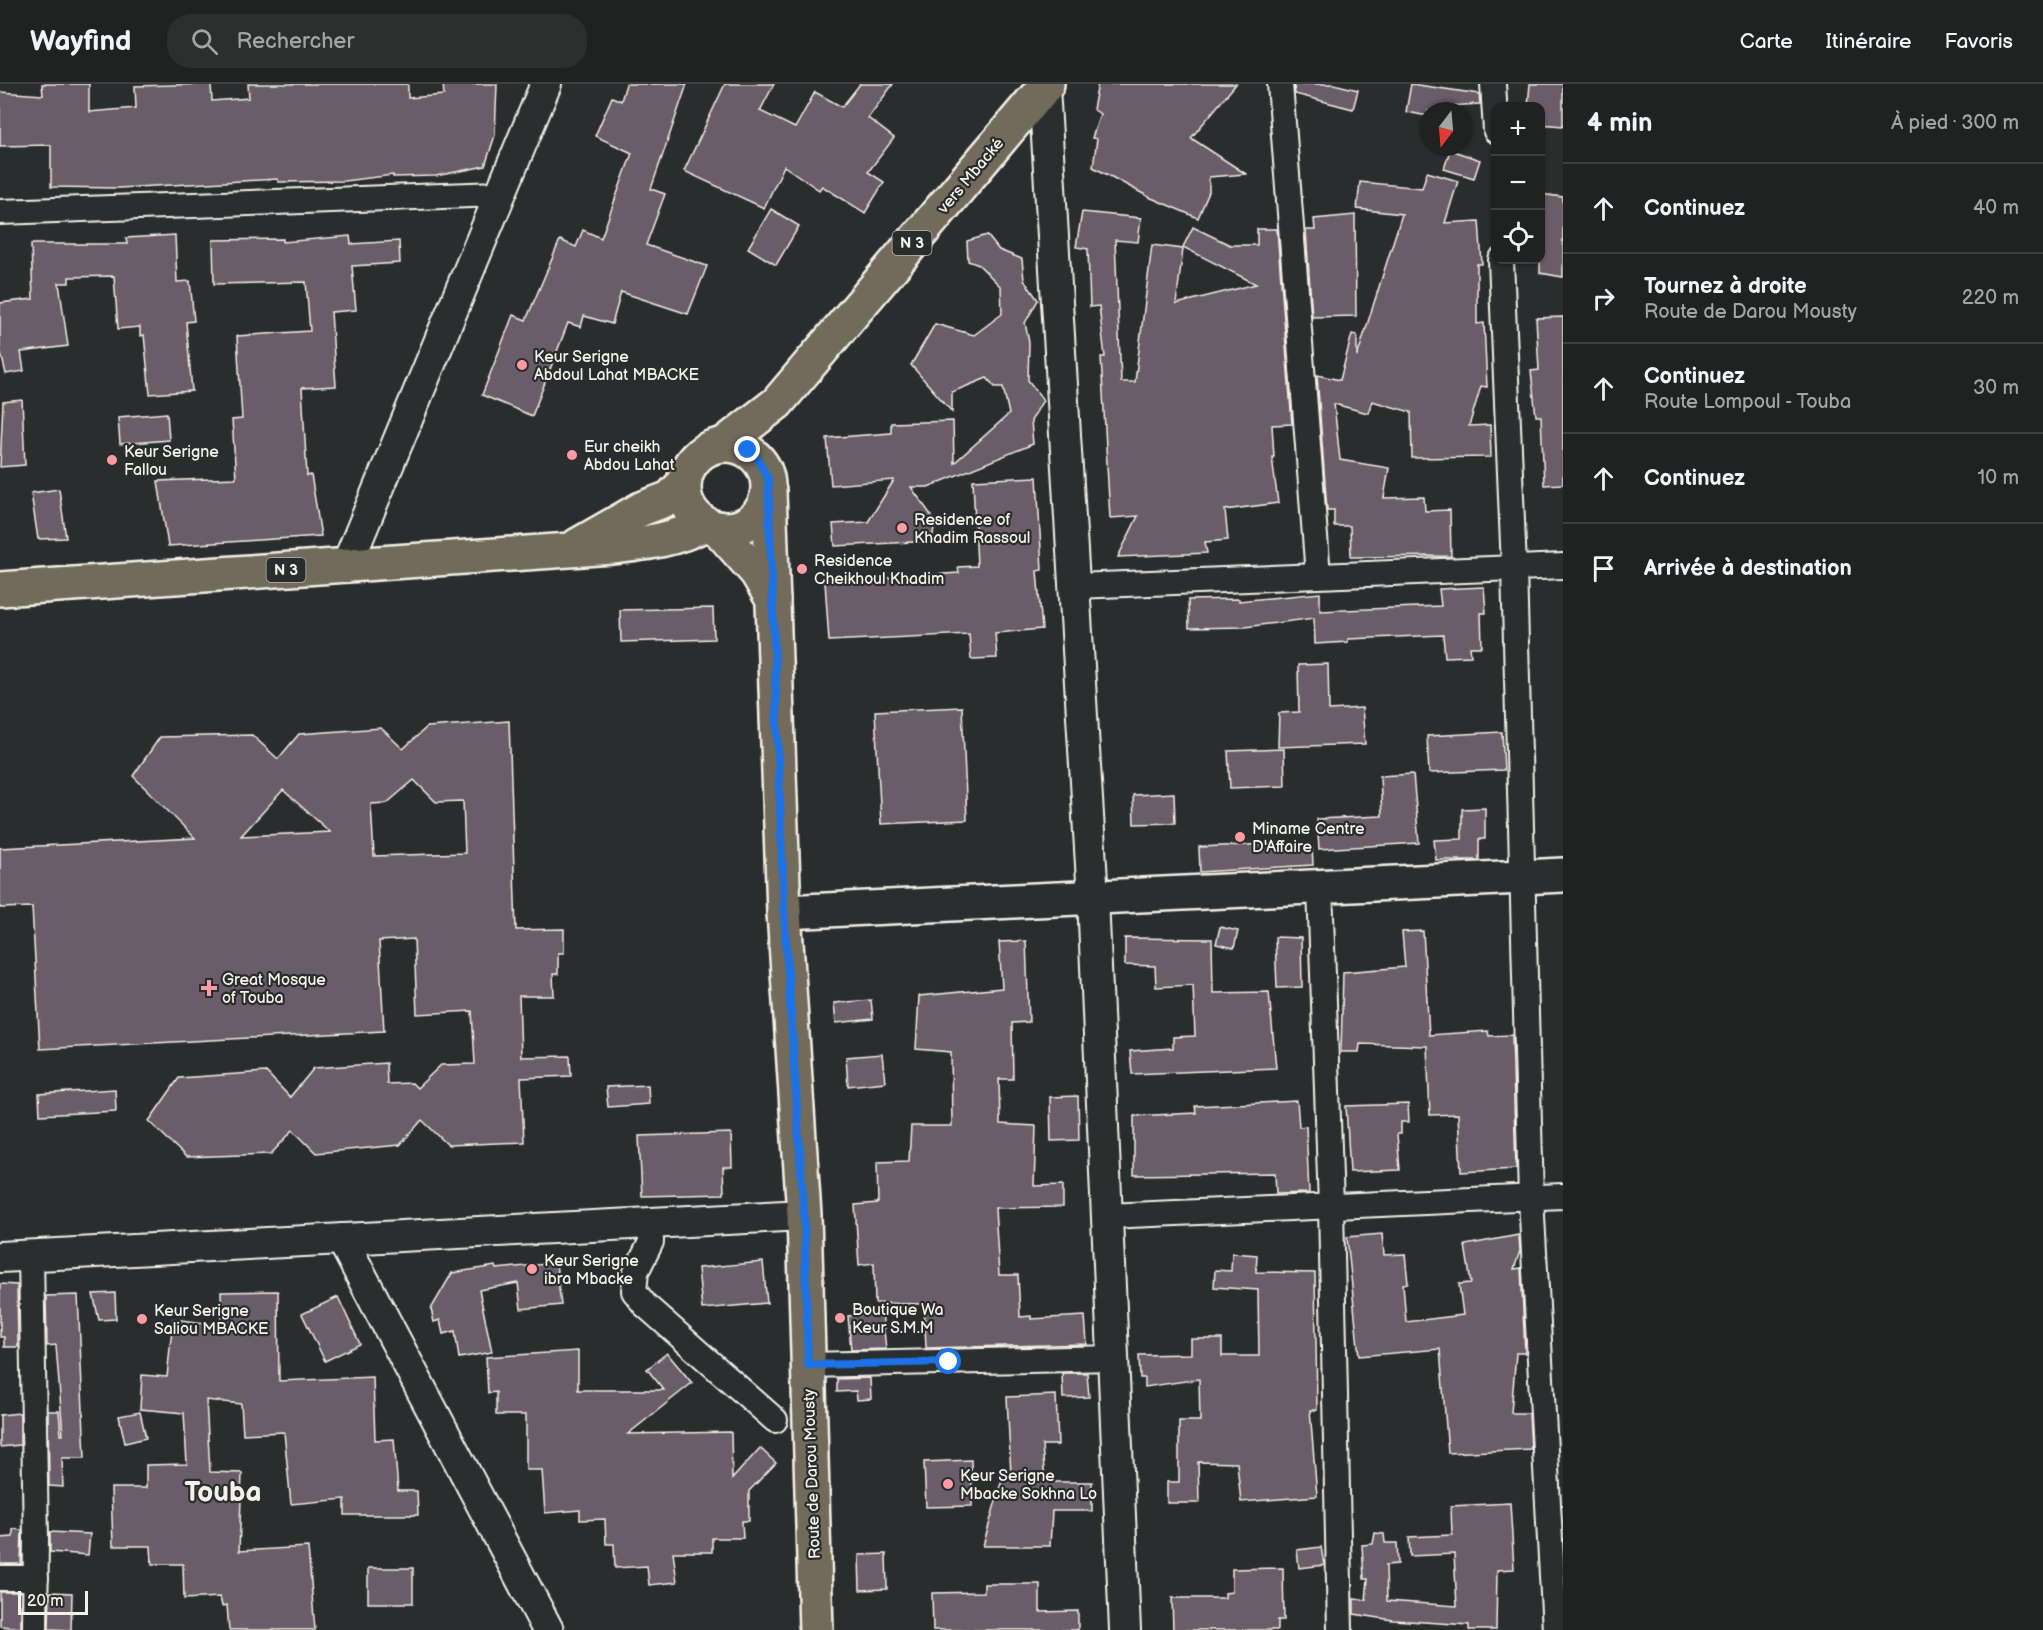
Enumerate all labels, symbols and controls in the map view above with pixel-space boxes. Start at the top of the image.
search box [167,14,587,68]
text: Wayfind [30,25,131,58]
icon: search [188,25,221,58]
text: Rechercher [236,28,354,55]
text: Carte [1740,29,1793,54]
text: Itinéraire [1826,29,1912,54]
text: Favoris [1945,29,2013,54]
north arrow [1419,102,1473,156]
map controls [1491,102,1545,264]
button: + [1491,102,1545,156]
text: 4 min [1587,108,1652,139]
text: À pied · 300 m [1891,111,2019,135]
street label: vers Mbacké [933,134,1008,218]
button: − [1491,156,1545,210]
icon: ahead [1587,192,1620,225]
text: Continuez [1644,195,1745,222]
text: 40 m [1973,196,2019,220]
button: locate [1491,210,1545,264]
road number: N 3 [892,231,932,255]
text: Tournez à droite [1644,273,1807,300]
icon: right [1587,282,1620,315]
text: 220 m [1962,286,2019,310]
text: Route de Darou Mousty [1644,300,1857,324]
place label: Keur Serigne Abdoul Lahat MBACKE [534,348,699,385]
marker: Keur Serigne Abdoul Lahat MBACKE [515,358,529,372]
text: Continuez [1644,363,1745,390]
icon: ahead [1587,372,1620,405]
text: 30 m [1973,376,2019,400]
text: Route Lompoul - Touba [1644,390,1851,414]
route end [734,436,760,462]
place label: Eur cheikh Abdou Lahat [584,438,675,475]
place label: Keur Serigne Fallou [124,443,219,480]
marker: Eur cheikh Abdou Lahat [565,448,579,462]
marker: Keur Serigne Fallou [105,453,119,467]
icon: ahead [1587,462,1620,495]
text: Continuez [1644,465,1745,492]
text: 10 m [1978,466,2019,490]
place label: Residence of Khadim Rassoul [914,511,1030,548]
marker: Residence of Khadim Rassoul [895,521,909,535]
place label: Residence Cheikhoul Khadim [814,552,944,589]
icon: arrive [1587,552,1620,585]
text: Arrivée à destination [1644,555,1852,582]
road number: N 3 [266,558,306,582]
marker: Residence Cheikhoul Khadim [795,562,809,576]
place label: Miname Centre D'Affaire [1252,820,1365,857]
marker: Miname Centre D'Affaire [1233,830,1247,844]
place label: Great Mosque of Touba [222,971,326,1008]
marker: Great Mosque of Touba [200,979,218,997]
place label: Keur Serigne ibra Mbacke [544,1252,639,1289]
marker: Keur Serigne ibra Mbacke [525,1262,539,1276]
place label: Boutique Wa Keur S.M.M [852,1301,944,1338]
place label: Keur Serigne Saliou MBACKE [154,1302,269,1339]
marker: Boutique Wa Keur S.M.M [833,1311,847,1325]
marker: Keur Serigne Saliou MBACKE [135,1312,149,1326]
route start [935,1348,961,1374]
street label: Route de Darou Mousty [800,1388,825,1559]
place label: Keur Serigne Mbacke Sokhna Lo [960,1467,1097,1504]
district label: Touba [184,1476,262,1509]
marker: Keur Serigne Mbacke Sokhna Lo [941,1477,955,1491]
scale bar [18,1588,88,1616]
text: 20 m [27,1592,63,1611]

